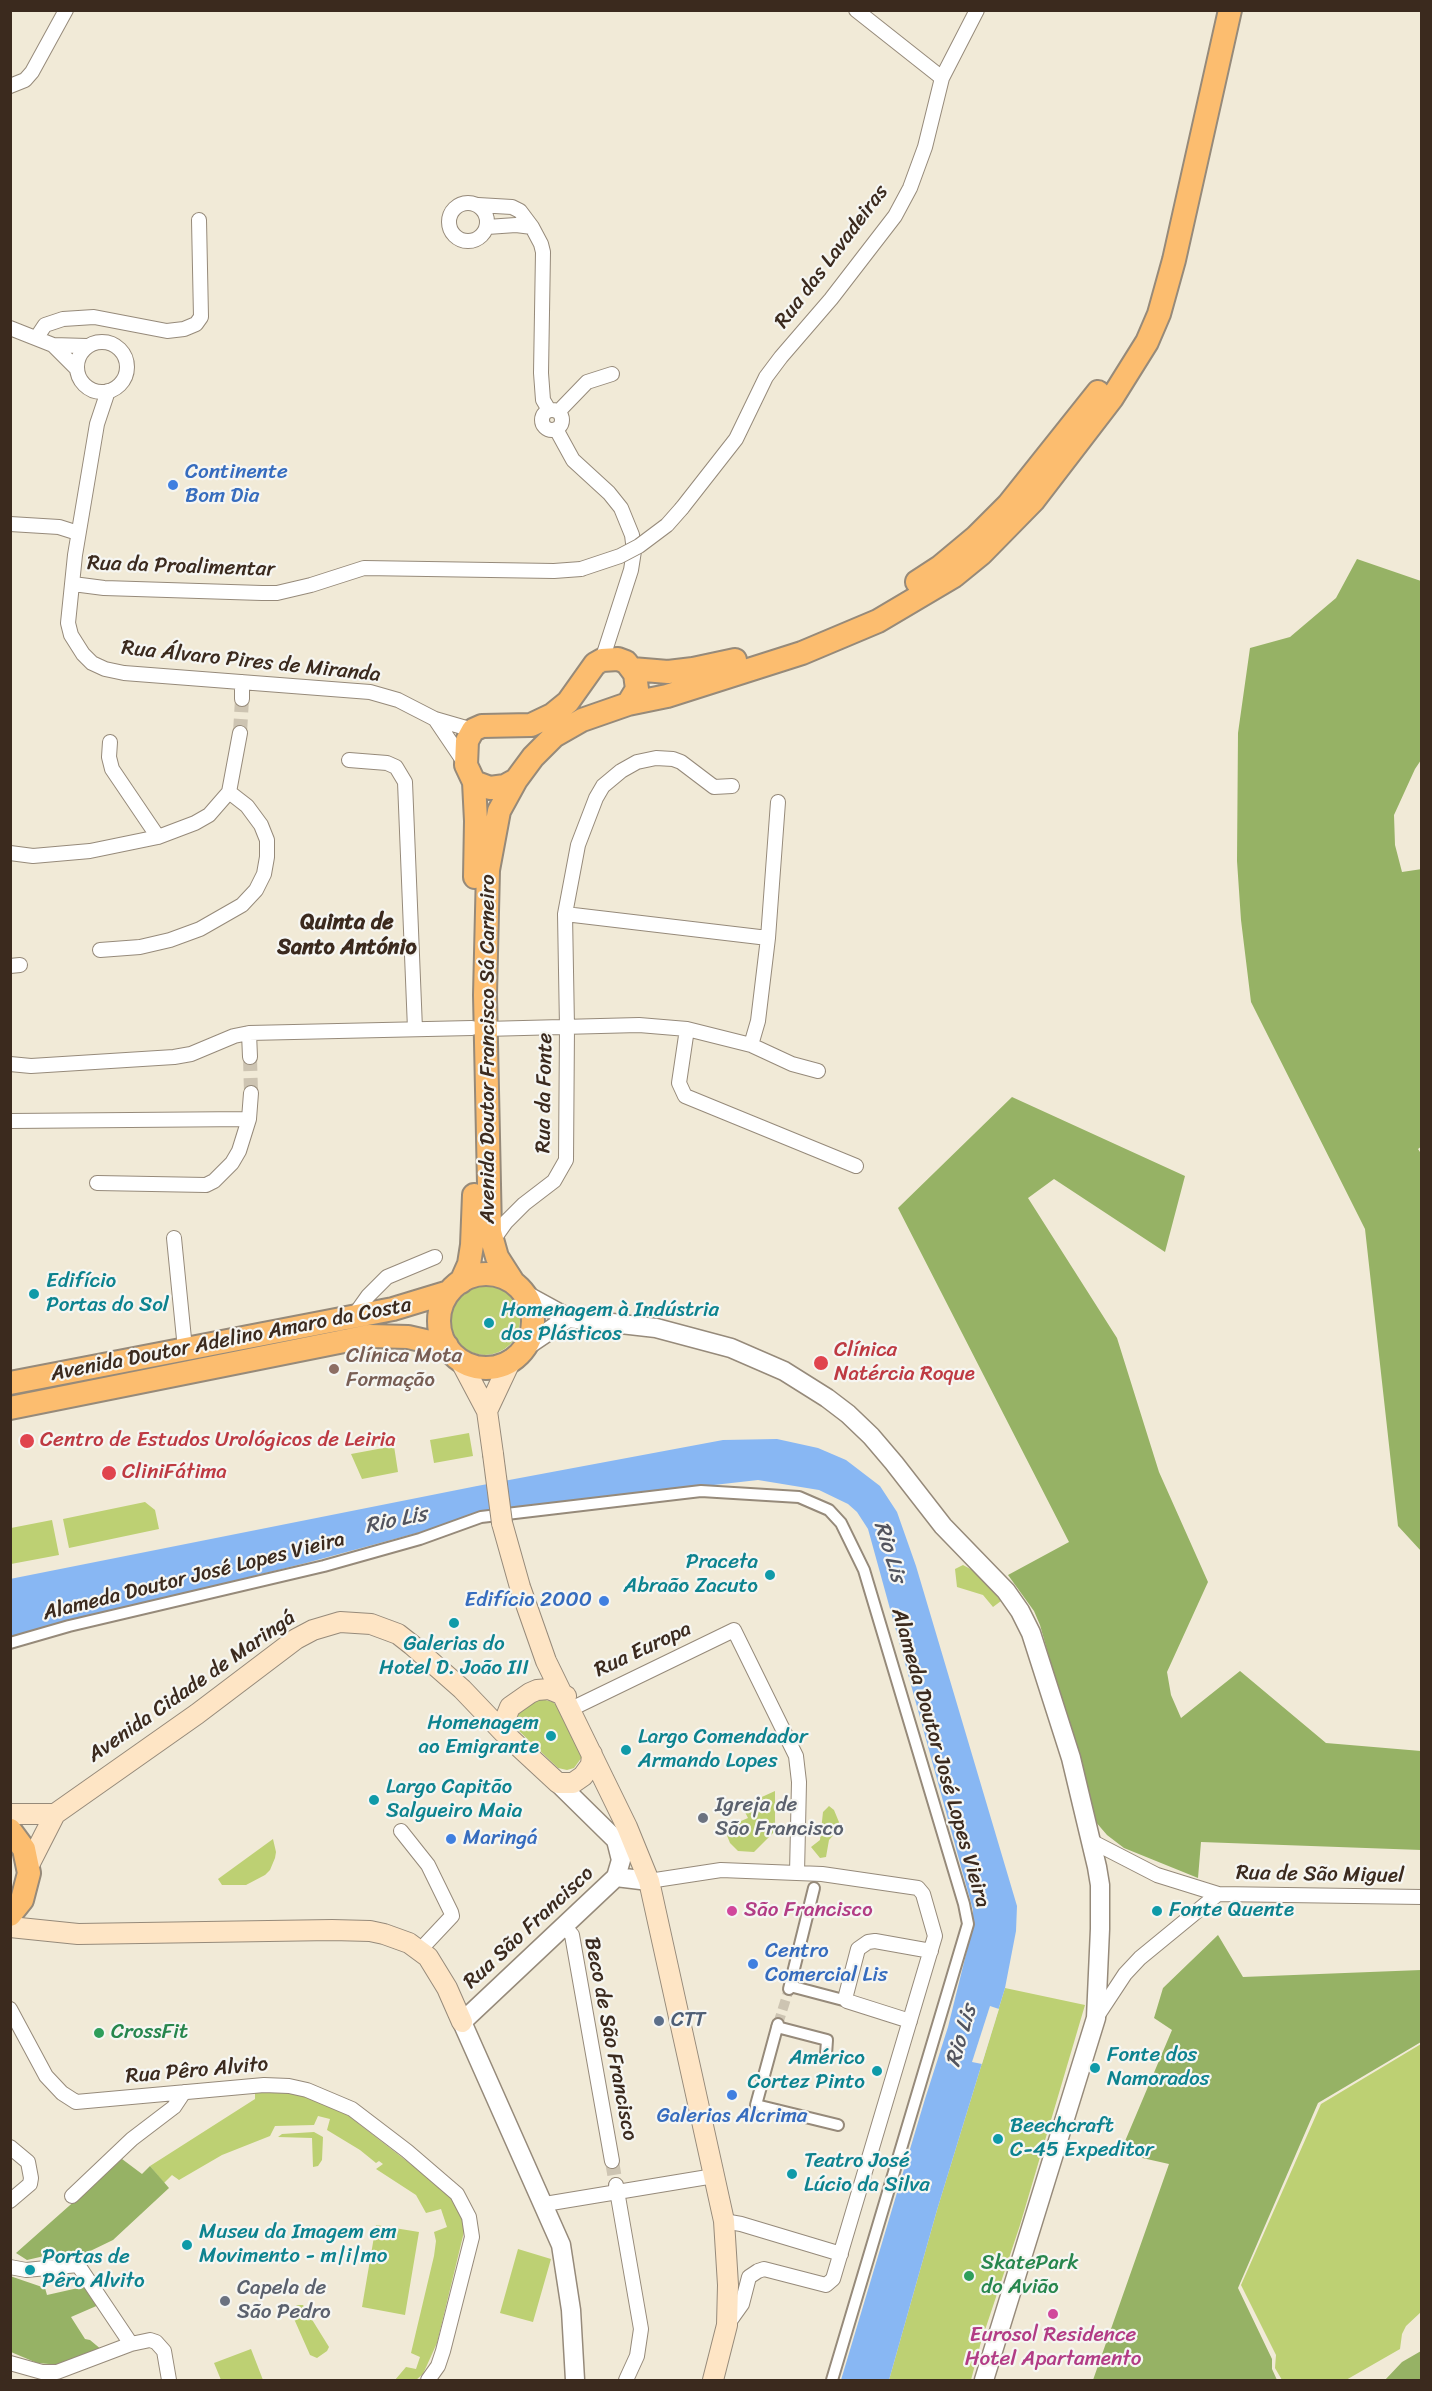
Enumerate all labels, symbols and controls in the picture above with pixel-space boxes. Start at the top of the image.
street label: Rua das Lavadeiras [770,180,894,334]
place label: Continente Bom Dia [185,460,288,510]
marker: Continente Bom Dia [166,478,180,492]
street label: Rua da Proalimentar [87,551,275,583]
street label: Rua Álvaro Pires de Miranda [120,636,382,688]
street label: Avenida Doutor Francisco Sá Carneiro [476,874,502,1224]
district label: Quinta de Santo António [277,910,417,962]
street label: Rua da Fonte [531,1033,559,1153]
place label: Edifício Portas do Sol [46,1269,169,1319]
marker: Edifício Portas do Sol [27,1287,41,1301]
street label: Avenida Doutor Adelino Amaro da Costa [49,1293,413,1387]
place label: Homenagem à Indústria dos Plásticos [501,1298,719,1348]
marker: Homenagem à Indústria dos Plásticos [482,1316,496,1330]
place label: Clínica Natércia Roque [834,1338,975,1388]
place label: Clínica Mota Formação [346,1344,462,1394]
marker: Clínica Natércia Roque [812,1354,830,1372]
marker: Clínica Mota Formação [327,1362,341,1376]
place label: Centro de Estudos Urológicos de Leiria [40,1428,396,1454]
marker: Centro de Estudos Urológicos de Leiria [18,1432,36,1450]
place label: CliniFátima [122,1460,227,1486]
marker: CliniFátima [100,1464,118,1482]
water label: Rio Lis [363,1502,429,1540]
water label: Rio Lis [867,1518,911,1586]
street label: Alameda Doutor José Lopes Vieira [40,1527,348,1627]
place label: Praceta Abraão Zacuto [624,1550,758,1600]
marker: Praceta Abraão Zacuto [763,1568,777,1582]
place label: Edifício 2000 [465,1588,592,1614]
marker: Edifício 2000 [597,1594,611,1608]
street label: Alameda Doutor José Lopes Vieira [885,1605,995,1911]
street label: Avenida Cidade de Maringá [83,1606,301,1768]
marker: Galerias do Hotel D. João III [447,1616,461,1630]
street label: Rua Europa [591,1617,695,1683]
place label: Galerias do Hotel D. João III [379,1632,529,1682]
place label: Homenagem ao Emigrante [418,1711,539,1761]
place label: Largo Comendador Armando Lopes [638,1725,808,1775]
marker: Homenagem ao Emigrante [544,1729,558,1743]
marker: Largo Comendador Armando Lopes [619,1743,633,1757]
place label: Largo Capitão Salgueiro Maia [386,1775,522,1825]
marker: Largo Capitão Salgueiro Maia [367,1793,381,1807]
place label: Igreja de São Francisco [715,1793,844,1843]
marker: Igreja de São Francisco [696,1811,710,1825]
place label: Maringá [463,1826,538,1852]
marker: Maringá [444,1832,458,1846]
street label: Rua São Francisco [459,1861,599,1995]
street label: Rua de São Miguel [1236,1861,1404,1889]
place label: São Francisco [744,1898,873,1924]
place label: Fonte Quente [1169,1898,1294,1924]
marker: São Francisco [725,1904,739,1918]
marker: Fonte Quente [1150,1904,1164,1918]
street label: Beco de São Francisco [578,1935,642,2143]
place label: Centro Comercial Lis [765,1939,888,1989]
marker: Centro Comercial Lis [746,1957,760,1971]
water label: Rio Lis [941,2002,983,2070]
place label: CTT [671,2008,706,2034]
marker: CTT [652,2014,666,2028]
place label: CrossFit [111,2020,188,2046]
marker: CrossFit [92,2026,106,2040]
place label: Fonte dos Namorados [1107,2043,1209,2093]
place label: Américo Cortez Pinto [748,2046,865,2096]
street label: Rua Pêro Alvito [125,2052,269,2090]
marker: Fonte dos Namorados [1088,2061,1102,2075]
marker: Américo Cortez Pinto [870,2064,884,2078]
marker: Galerias Alcrima [725,2088,739,2102]
place label: Galerias Alcrima [657,2104,807,2130]
place label: Beechcraft C-45 Expeditor [1010,2114,1154,2164]
marker: Beechcraft C-45 Expeditor [991,2132,1005,2146]
place label: Teatro José Lúcio da Silva [804,2149,930,2199]
marker: Teatro José Lúcio da Silva [785,2167,799,2181]
place label: Museu da Imagem em Movimento - m|i|mo [199,2220,397,2270]
marker: Museu da Imagem em Movimento - m|i|mo [180,2238,194,2252]
place label: Portas de Pêro Alvito [42,2245,145,2295]
place label: SkatePark do Avião [981,2251,1078,2301]
marker: Portas de Pêro Alvito [23,2263,37,2277]
marker: SkatePark do Avião [962,2269,976,2283]
place label: Capela de São Pedro [237,2276,331,2326]
marker: Capela de São Pedro [218,2294,232,2308]
marker: Eurosol Residence Hotel Apartamento [1046,2307,1060,2321]
place label: Eurosol Residence Hotel Apartamento [965,2323,1141,2373]

